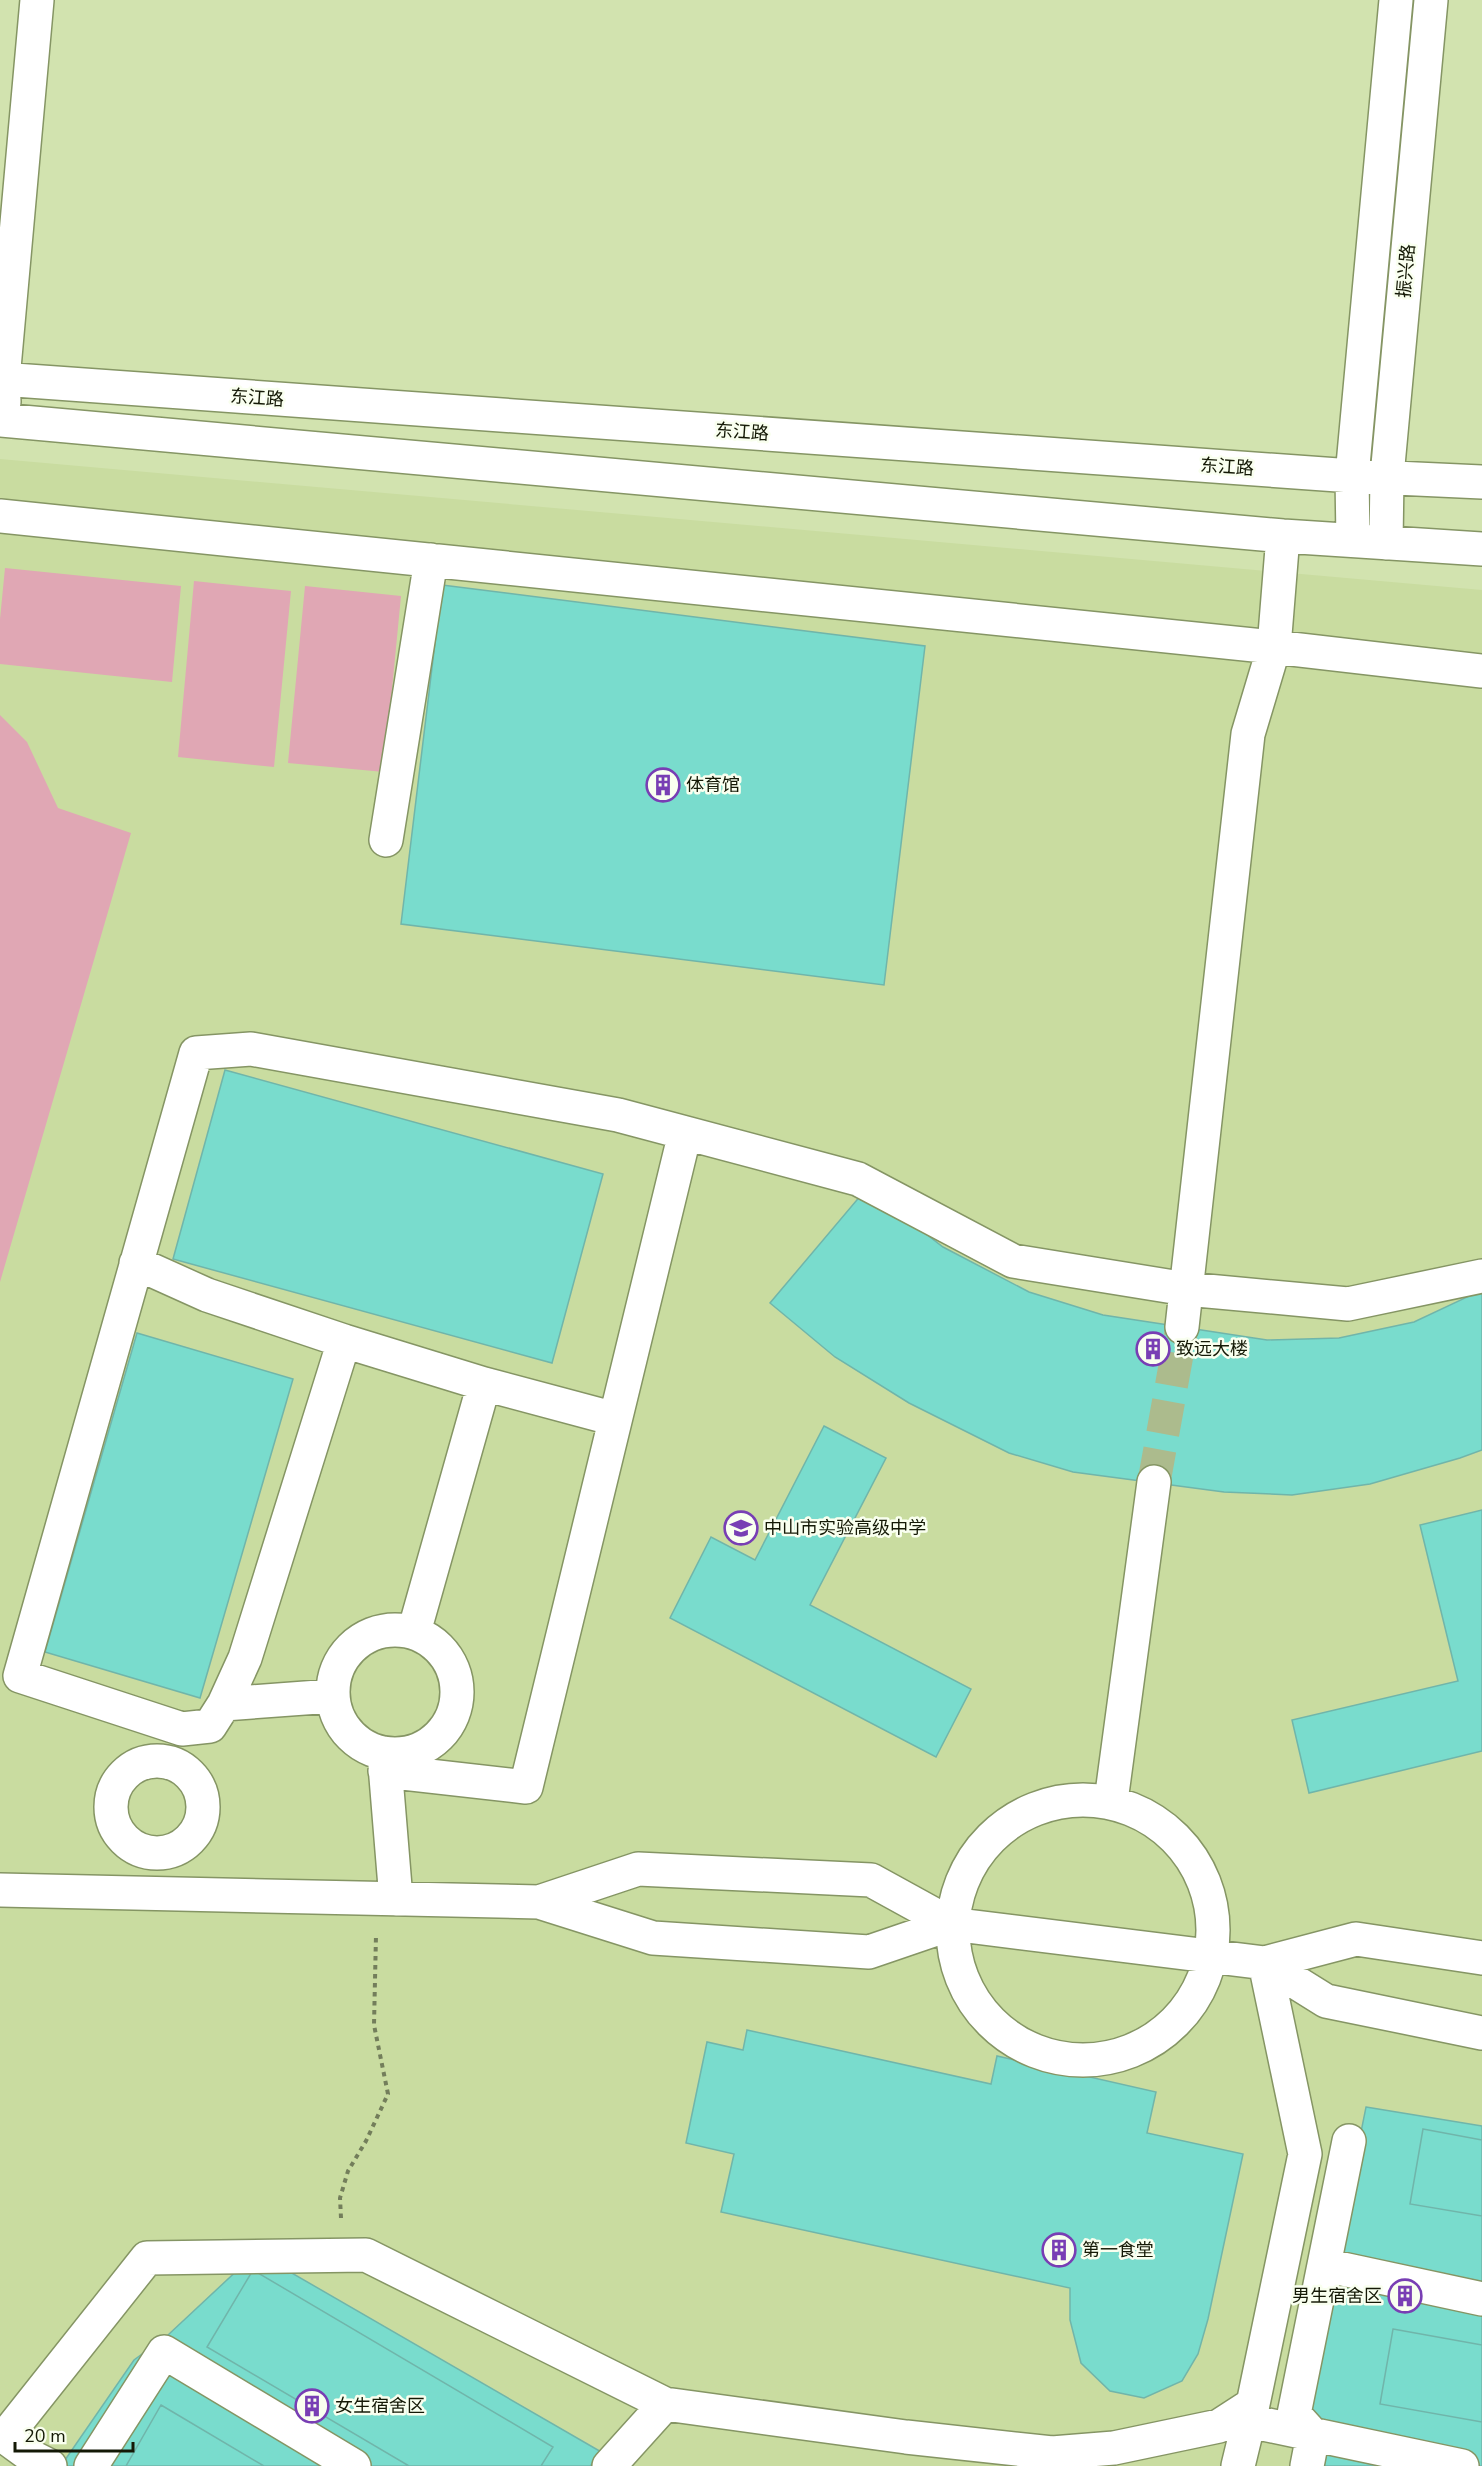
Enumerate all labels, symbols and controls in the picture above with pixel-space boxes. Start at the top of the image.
street label: 振兴路 [1392,243,1420,299]
street label: 东江路 [229,384,285,412]
street label: 东江路 [714,418,770,446]
street label: 东江路 [1199,453,1255,481]
building icon: 体育馆 [645,767,681,803]
place label: 体育馆 [686,773,740,797]
building icon: 致远大楼 [1135,1331,1171,1367]
place label: 致远大楼 [1176,1337,1248,1361]
school or university icon: 中山市实验高级中学 [723,1510,759,1546]
place label: 中山市实验高级中学 [764,1516,926,1540]
building icon: 第一食堂 [1041,2232,1077,2268]
place label: 第一食堂 [1082,2238,1154,2262]
building icon: 男生宿舍区 [1387,2278,1423,2314]
place label: 男生宿舍区 [1292,2284,1382,2308]
building icon: 女生宿舍区 [294,2388,330,2424]
place label: 女生宿舍区 [335,2394,425,2418]
scale bar [15,2415,134,2453]
text: 20 m [24,2424,66,2448]

